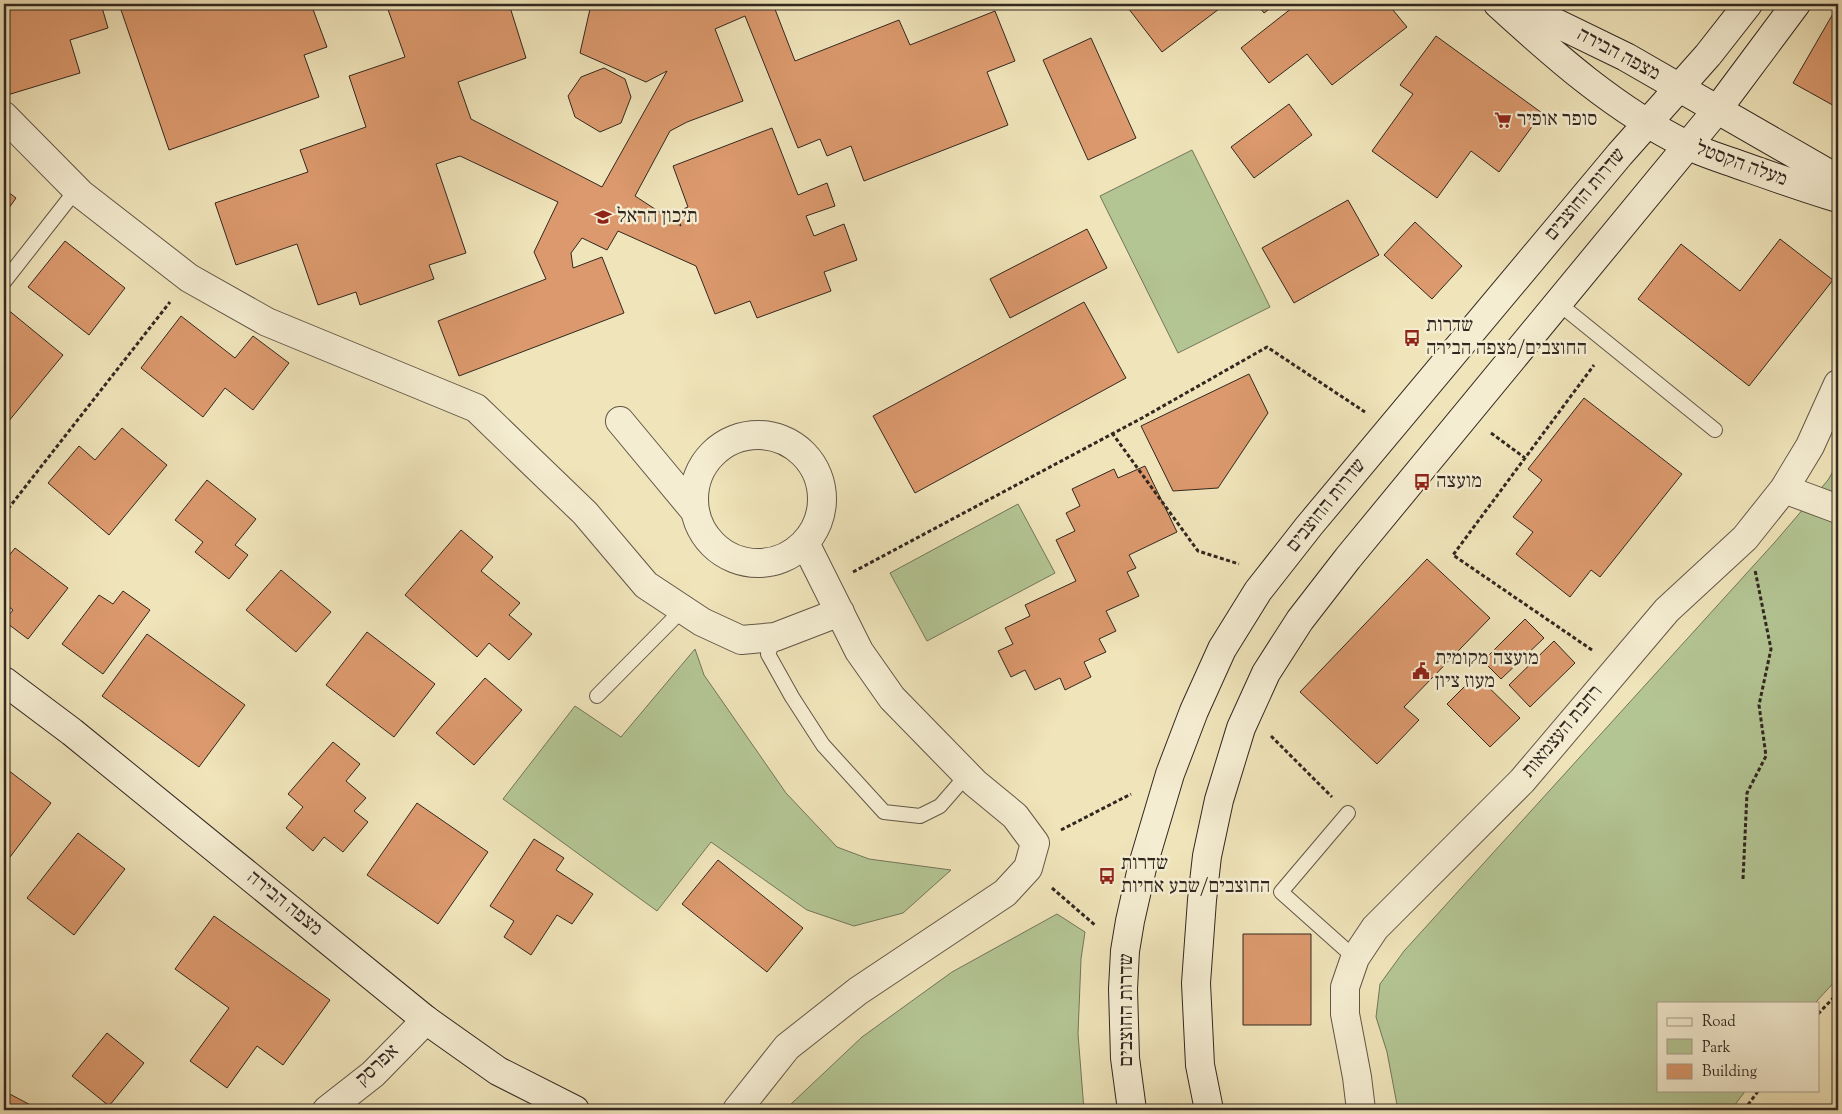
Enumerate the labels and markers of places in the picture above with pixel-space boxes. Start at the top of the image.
place label: סופר אופיר [1517,106,1597,135]
supermarket icon: סופר אופיר [1493,110,1513,130]
place label: תיכון הראל [617,203,698,232]
school or university icon: תיכון הראל [593,207,613,227]
place label: שדרות החוצבים/מצפה הבירה [1426,312,1587,364]
bus stop icon: שדרות החוצבים/מצפה הבירה [1402,328,1422,348]
place label: מועצה [1436,468,1482,497]
bus stop icon: מועצה [1412,472,1432,492]
place label: מועצה מקומית מעוז ציון [1435,645,1539,697]
public building icon: מועצה מקומית מעוז ציון [1411,661,1431,681]
place label: שדרות החוצבים/שבע אחיות [1121,850,1270,902]
bus stop icon: שדרות החוצבים/שבע אחיות [1097,866,1117,886]

